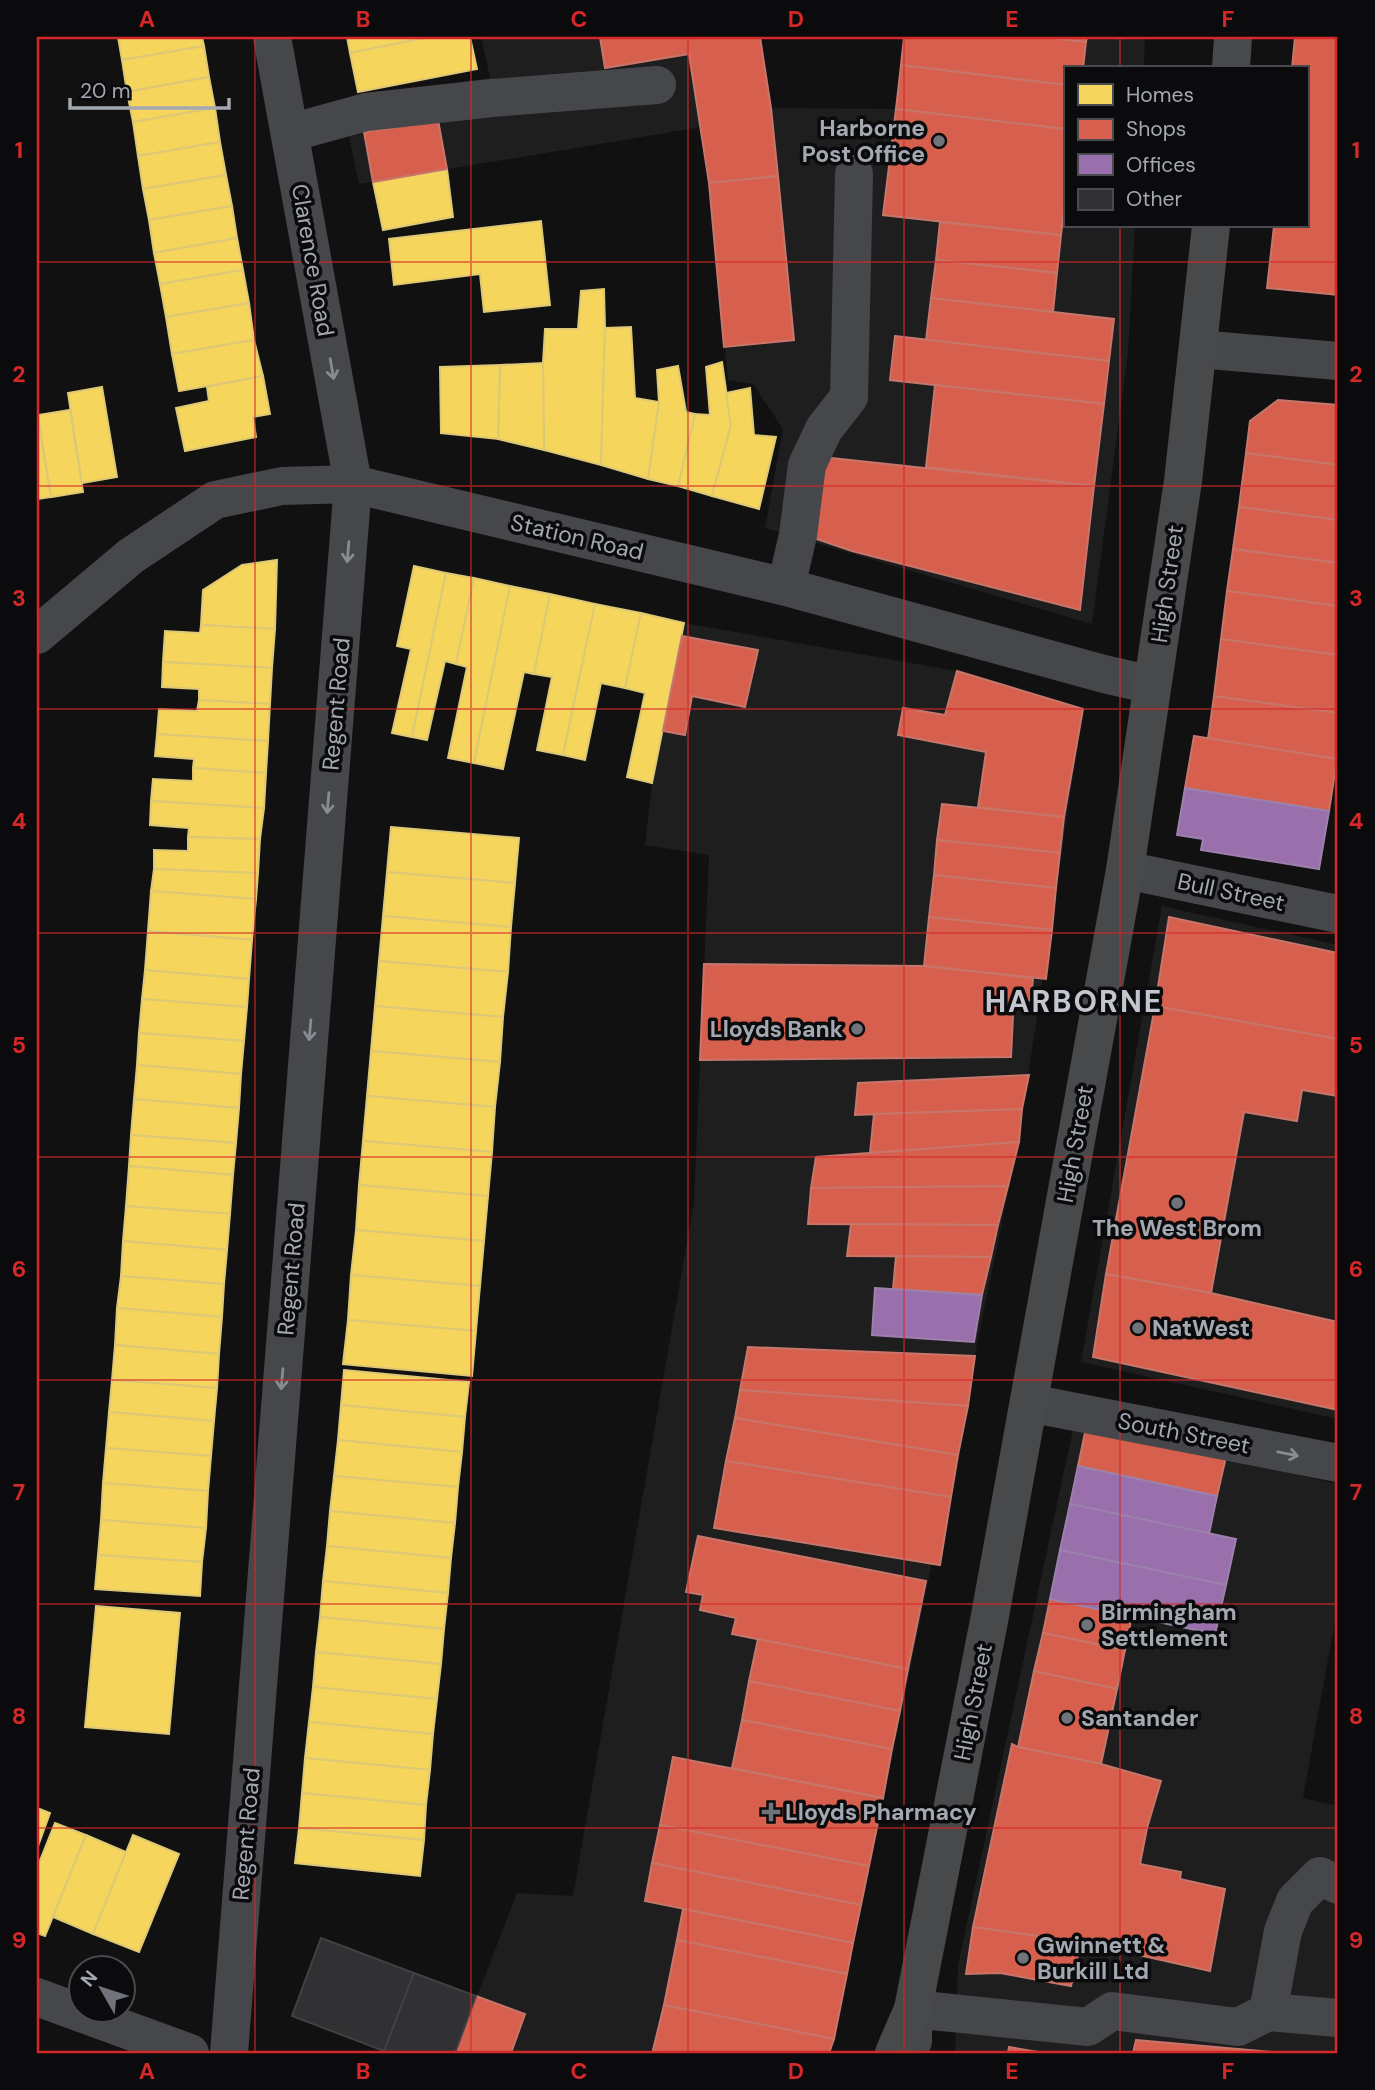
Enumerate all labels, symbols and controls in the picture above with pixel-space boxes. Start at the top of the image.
text: A [139,4,155,34]
text: B [356,4,370,34]
text: C [571,4,587,34]
text: D [788,4,804,34]
text: E [1005,4,1019,34]
text: F [1222,4,1235,34]
scale bar [70,66,229,110]
legend [1064,66,1308,228]
text: 20 m [80,77,131,105]
text: Homes [1126,81,1194,109]
place label: Harborne Post Office [802,113,925,169]
text: Shops [1126,115,1186,143]
marker: Harborne Post Office [931,133,947,149]
text: 1 [15,135,23,165]
text: 1 [1352,135,1360,165]
text: Offices [1126,151,1196,179]
street label: Clarence Road [285,181,341,339]
text: Other [1126,185,1182,213]
one-way arrow [326,357,339,380]
text: 2 [12,359,26,389]
text: 2 [1349,359,1363,389]
street label: Station Road [508,507,646,567]
street label: High Street [1144,523,1190,645]
one-way arrow [341,540,354,563]
text: 3 [12,583,26,613]
text: 3 [1349,583,1363,613]
street label: Regent Road [315,636,357,772]
one-way arrow [321,792,334,814]
text: 4 [12,806,27,836]
text: 4 [1349,806,1364,836]
street label: Bull Street [1175,866,1287,918]
district label: HARBORNE [985,982,1163,1021]
place label: Lloyds Bank [710,1014,843,1044]
one-way arrow [303,1018,316,1041]
marker: Lloyds Bank [849,1021,865,1037]
text: 5 [12,1030,26,1060]
text: 5 [1349,1030,1363,1060]
street label: High Street [1050,1083,1100,1205]
marker: The West Brom [1169,1195,1185,1211]
street label: Regent Road [270,1201,312,1337]
place label: The West Brom [1092,1213,1262,1243]
text: 6 [12,1254,26,1284]
text: 6 [1349,1254,1363,1284]
place label: NatWest [1152,1313,1250,1343]
marker: NatWest [1130,1320,1146,1336]
one-way arrow [275,1367,288,1390]
street label: South Street [1116,1406,1252,1460]
one-way arrow [1276,1447,1299,1461]
text: 7 [13,1477,25,1507]
text: 7 [1350,1477,1362,1507]
place label: Birmingham Settlement [1101,1597,1237,1653]
marker: Birmingham Settlement [1079,1617,1095,1633]
street label: High Street [947,1641,999,1763]
text: 8 [12,1701,26,1731]
text: 8 [1349,1701,1363,1731]
place label: Santander [1081,1703,1199,1733]
marker: Santander [1059,1710,1075,1726]
street label: Regent Road [225,1766,267,1902]
place label: Lloyds Pharmacy [785,1797,977,1827]
marker: Lloyds Pharmacy [763,1804,779,1820]
text: 9 [12,1925,26,1955]
text: 9 [1349,1925,1363,1955]
place label: Gwinnett & Burkill Ltd [1037,1930,1165,1986]
marker: Gwinnett & Burkill Ltd [1015,1950,1031,1966]
north arrow [66,1954,136,2024]
text: N [75,1965,103,1992]
text: A [139,2056,155,2086]
text: B [356,2056,370,2086]
text: C [571,2056,587,2086]
text: D [788,2056,804,2086]
text: E [1005,2056,1019,2086]
text: F [1222,2056,1235,2086]

